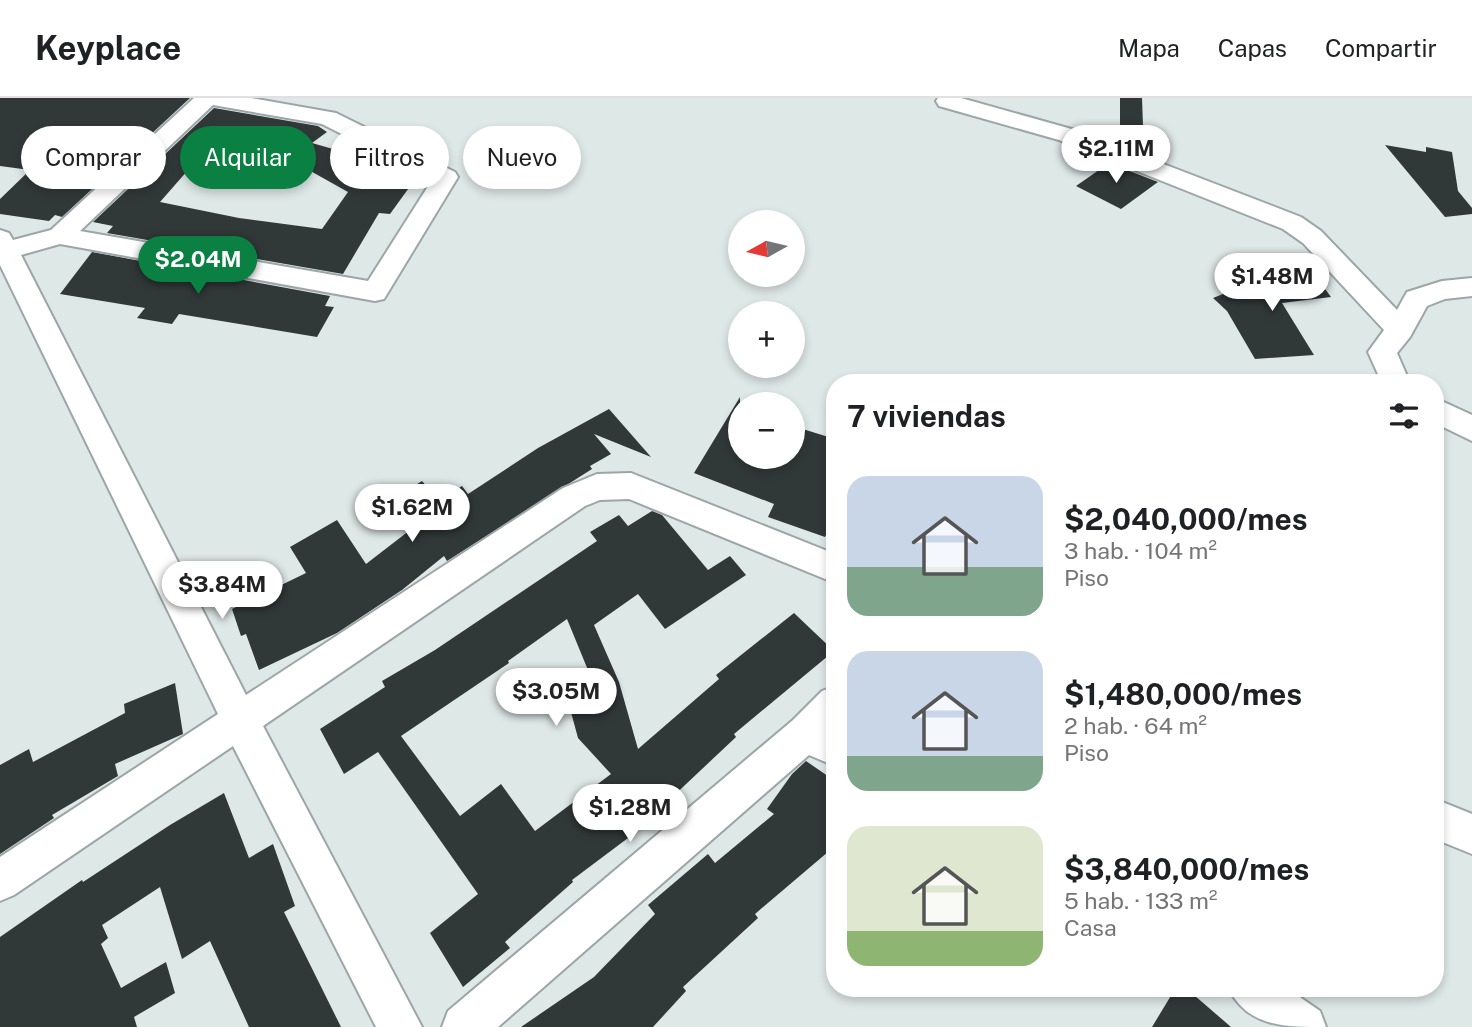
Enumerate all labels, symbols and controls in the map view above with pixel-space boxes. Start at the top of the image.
text: Keyplace [35,29,181,67]
text: Mapa [1118,34,1180,62]
text: Capas [1218,34,1287,62]
text: Compartir [1325,34,1437,62]
chip: Comprar [21,126,166,189]
chip: Alquilar [180,126,316,189]
chip: Filtros [330,126,449,189]
chip: Nuevo [463,126,581,189]
pin: $2.11M [1059,126,1173,185]
text: $2.11M [1077,134,1155,161]
north arrow [728,210,805,287]
map controls [728,210,805,469]
pin: $2.04M [141,236,255,296]
text: $2.04M [154,245,242,272]
pin: $1.48M [1215,254,1329,313]
text: $1.48M [1230,262,1314,289]
button: + [728,301,805,378]
button: − [728,392,805,469]
icon: filters [1385,397,1423,435]
text: 7 viviendas [847,398,1006,434]
pin: $1.62M [355,484,469,544]
text: $1.62M [371,493,453,520]
text: $2,040,000/mes [1064,501,1308,537]
icon: home [903,504,987,588]
text: 3 hab. · 104 m² [1064,537,1217,564]
pin: $3.84M [165,561,279,621]
text: Piso [1064,564,1109,591]
text: $3.84M [178,570,266,597]
pin: $3.05M [499,668,613,728]
text: $1,480,000/mes [1064,676,1302,712]
text: $3.05M [512,677,600,704]
icon: home [903,679,987,763]
text: 2 hab. · 64 m² [1064,712,1207,739]
text: Piso [1064,739,1109,766]
pin: $1.28M [573,784,687,844]
text: $1.28M [588,793,672,820]
text: $3,840,000/mes [1064,851,1309,887]
icon: home [903,854,987,938]
text: 5 hab. · 133 m² [1064,887,1217,914]
text: Casa [1064,914,1117,941]

